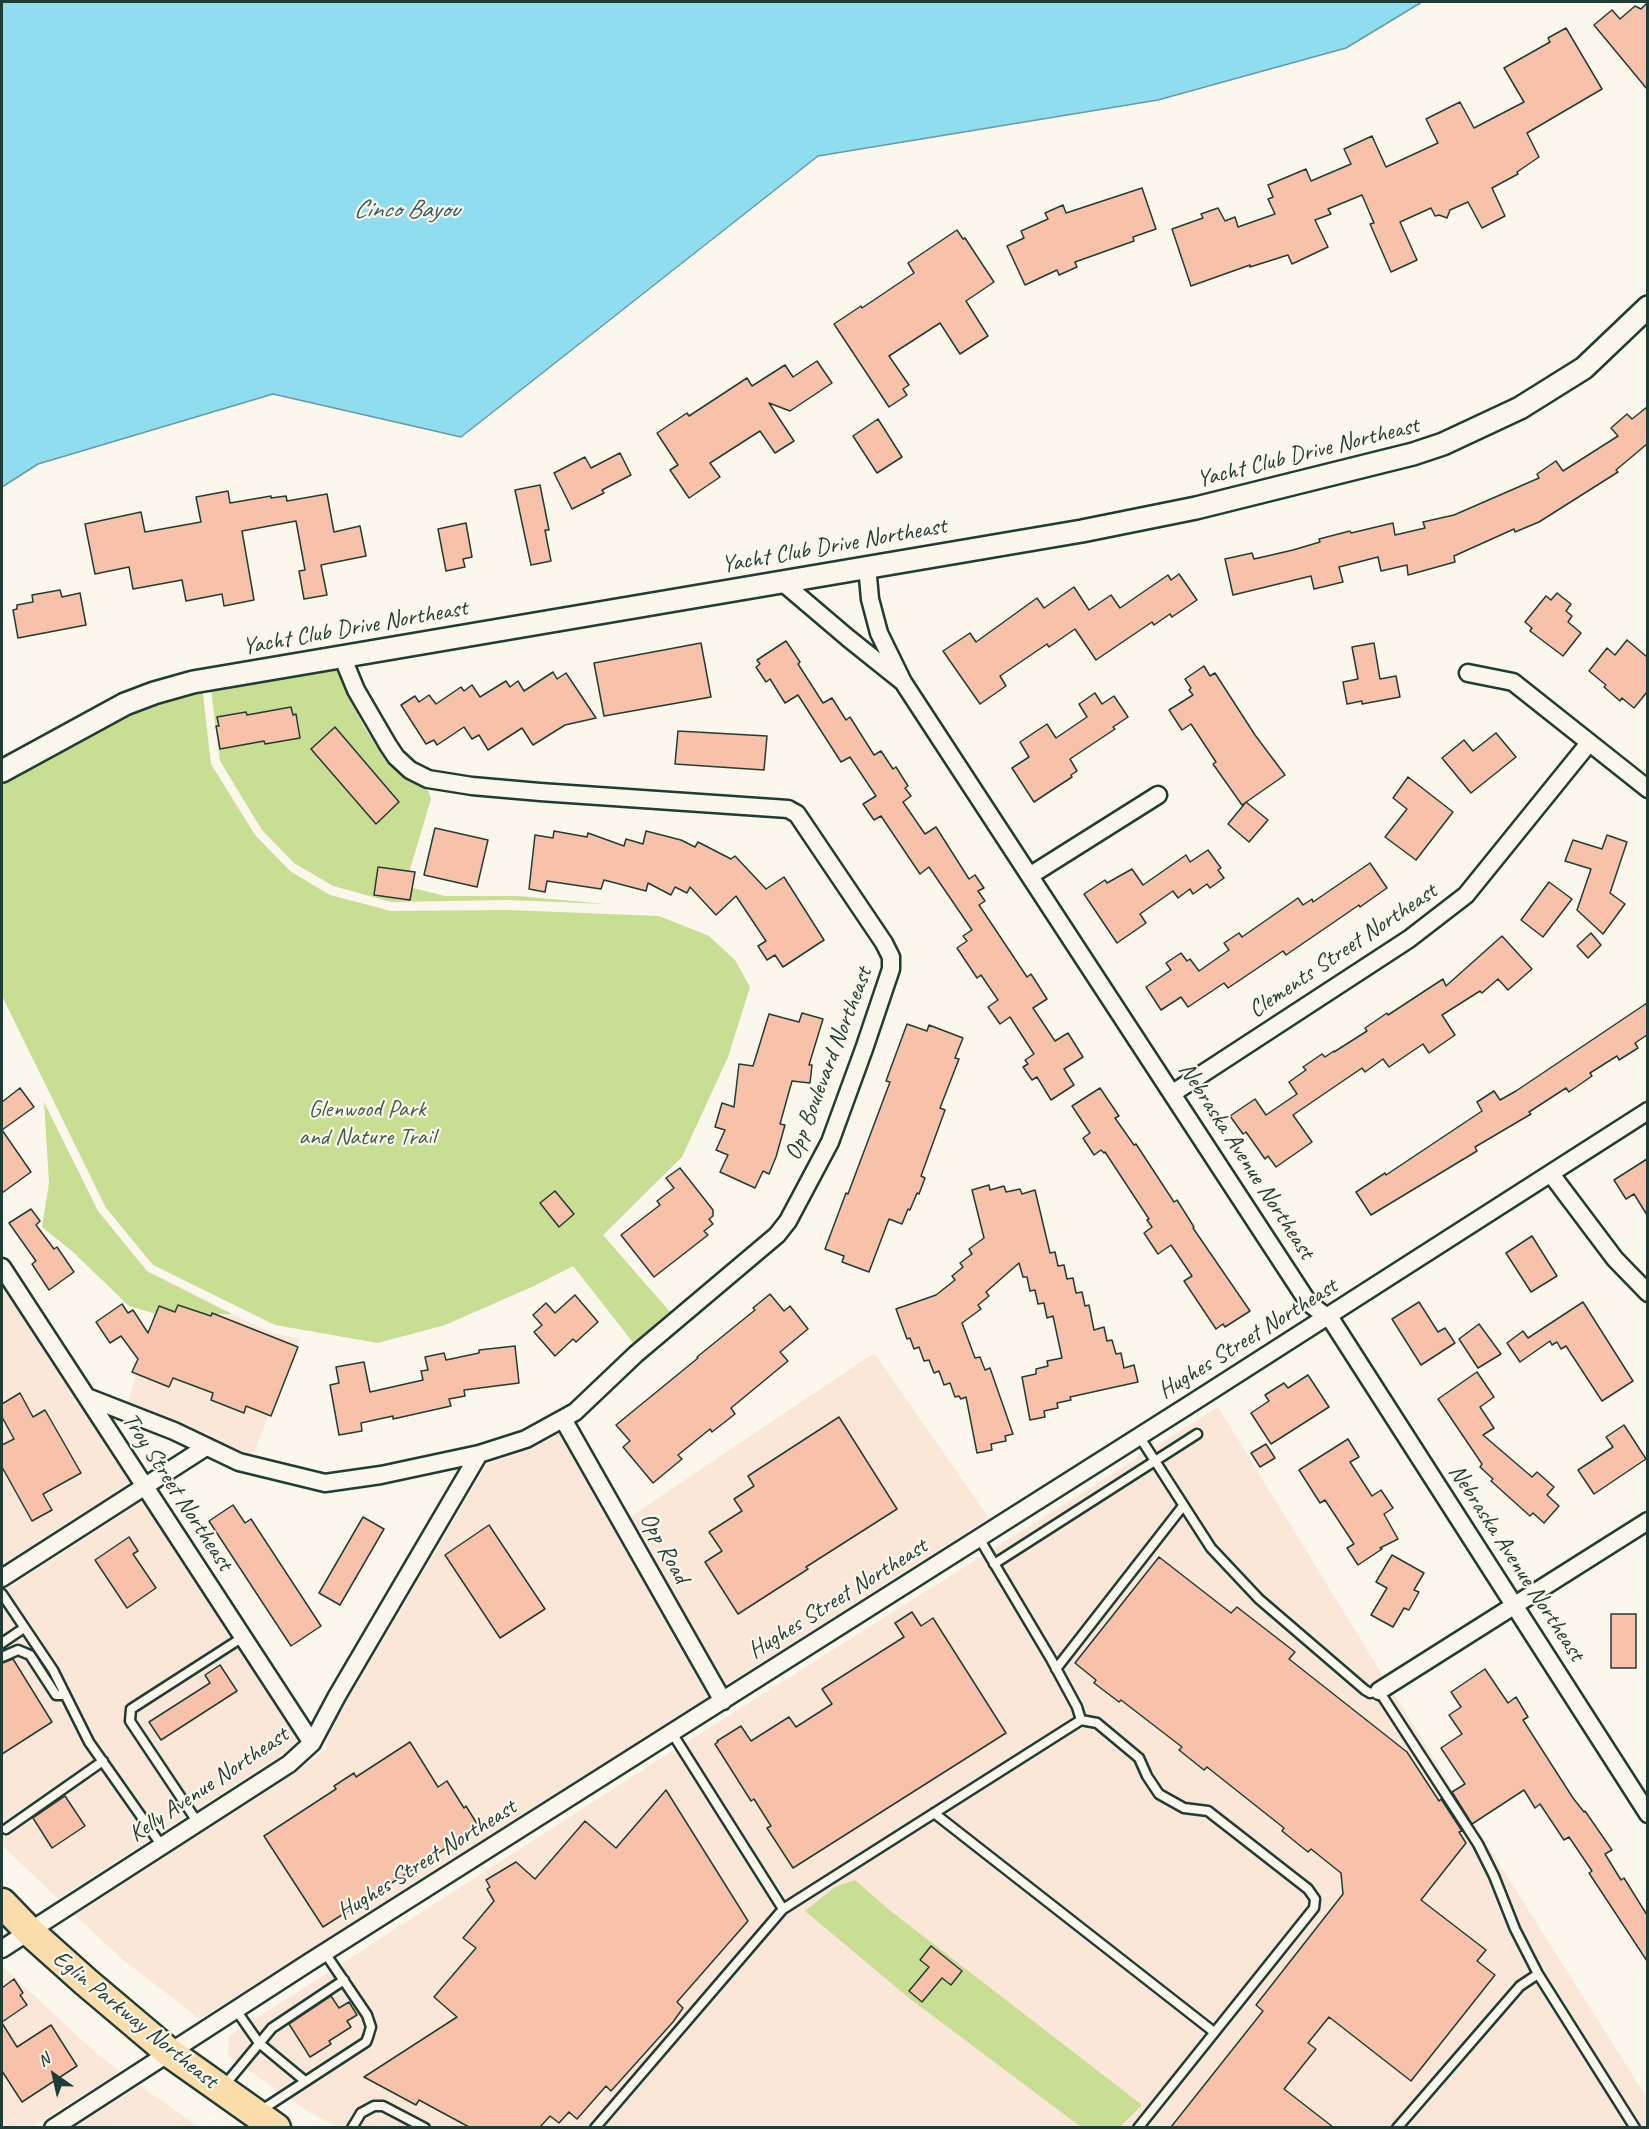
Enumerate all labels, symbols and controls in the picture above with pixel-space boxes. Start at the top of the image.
water label: Cinco Bayou [353,194,459,226]
street label: Yacht Club Drive Northeast [1194,411,1422,495]
street label: Yacht Club Drive Northeast [719,512,949,580]
street label: Yacht Club Drive Northeast [240,594,470,662]
street label: Clements Street Northeast [1243,877,1443,1025]
street label: Opp Boulevard Northeast [779,964,879,1164]
street label: Nebraska Avenue Northeast [1172,1057,1320,1265]
park label: Glenwood Park and Nature Trail [298,1096,436,1152]
street label: Hughes Street Northeast [1153,1272,1343,1406]
street label: Troy Street Northeast [115,1408,239,1576]
street label: Nebraska Avenue Northeast [1442,1459,1590,1667]
street label: Opp Road [633,1508,695,1588]
street label: Hughes Street Northeast [743,1532,933,1666]
street label: Kelly Avenue Northeast [124,1721,294,1849]
street label: Hughes Street Northeast [332,1793,522,1927]
street label: Eglin Parkway Northeast [46,1944,224,2096]
north arrow [24,2045,84,2105]
text: N [34,2049,54,2071]

